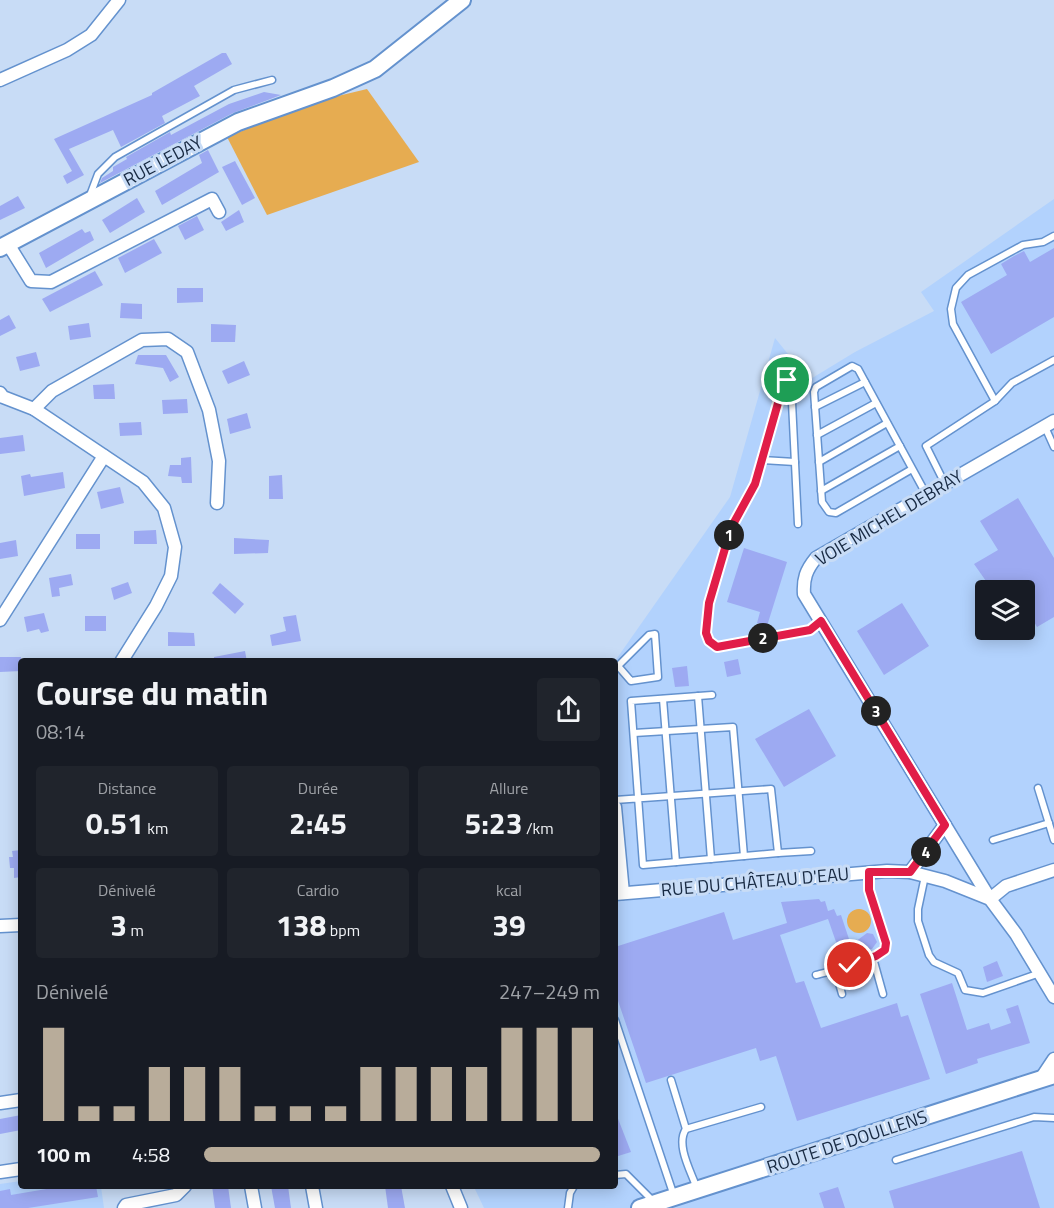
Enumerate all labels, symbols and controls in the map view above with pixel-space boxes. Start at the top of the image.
street label: RUE LEDAY [118,128,207,193]
pin [761,354,812,405]
icon: arrive [770,363,803,396]
street label: VOIE MICHEL DEBRAY [810,463,968,572]
pin: 1 [714,520,744,550]
text: 1 [725,523,733,547]
map controls [975,580,1035,640]
button: layers [975,580,1035,640]
pin: 2 [748,623,778,653]
text: 2 [759,626,767,650]
text: Course du matin [36,668,268,718]
button: share [537,678,600,741]
pin: 3 [861,696,891,726]
text: 3 [872,699,880,723]
text: 08:14 [36,716,85,747]
text: Distance [98,776,156,800]
text: Durée [298,776,338,800]
text: Allure [490,776,528,800]
text: 0.51 [86,800,144,846]
text: 2:45 [289,800,347,846]
text: 5:23 [464,800,522,846]
text: km [144,816,168,840]
text: /km [522,816,554,840]
pin: 4 [911,837,941,867]
text: 4 [922,840,930,864]
street label: RUE DU CHÂTEAU D'EAU [660,860,850,903]
text: Dénivelé [98,878,156,902]
text: Cardio [297,878,339,902]
text: kcal [496,878,522,902]
text: 3 [110,902,127,948]
text: 138 [276,902,326,948]
text: 39 [492,902,526,948]
text: m [127,918,144,942]
text: bpm [326,918,360,942]
pin [824,939,875,990]
icon: check [833,948,866,981]
text: Dénivelé [36,976,108,1007]
text: 247–249 m [499,976,600,1007]
street label: ROUTE DE DOULLENS [763,1103,931,1180]
text: 100 m [36,1139,91,1170]
text: 4:58 [132,1139,170,1170]

